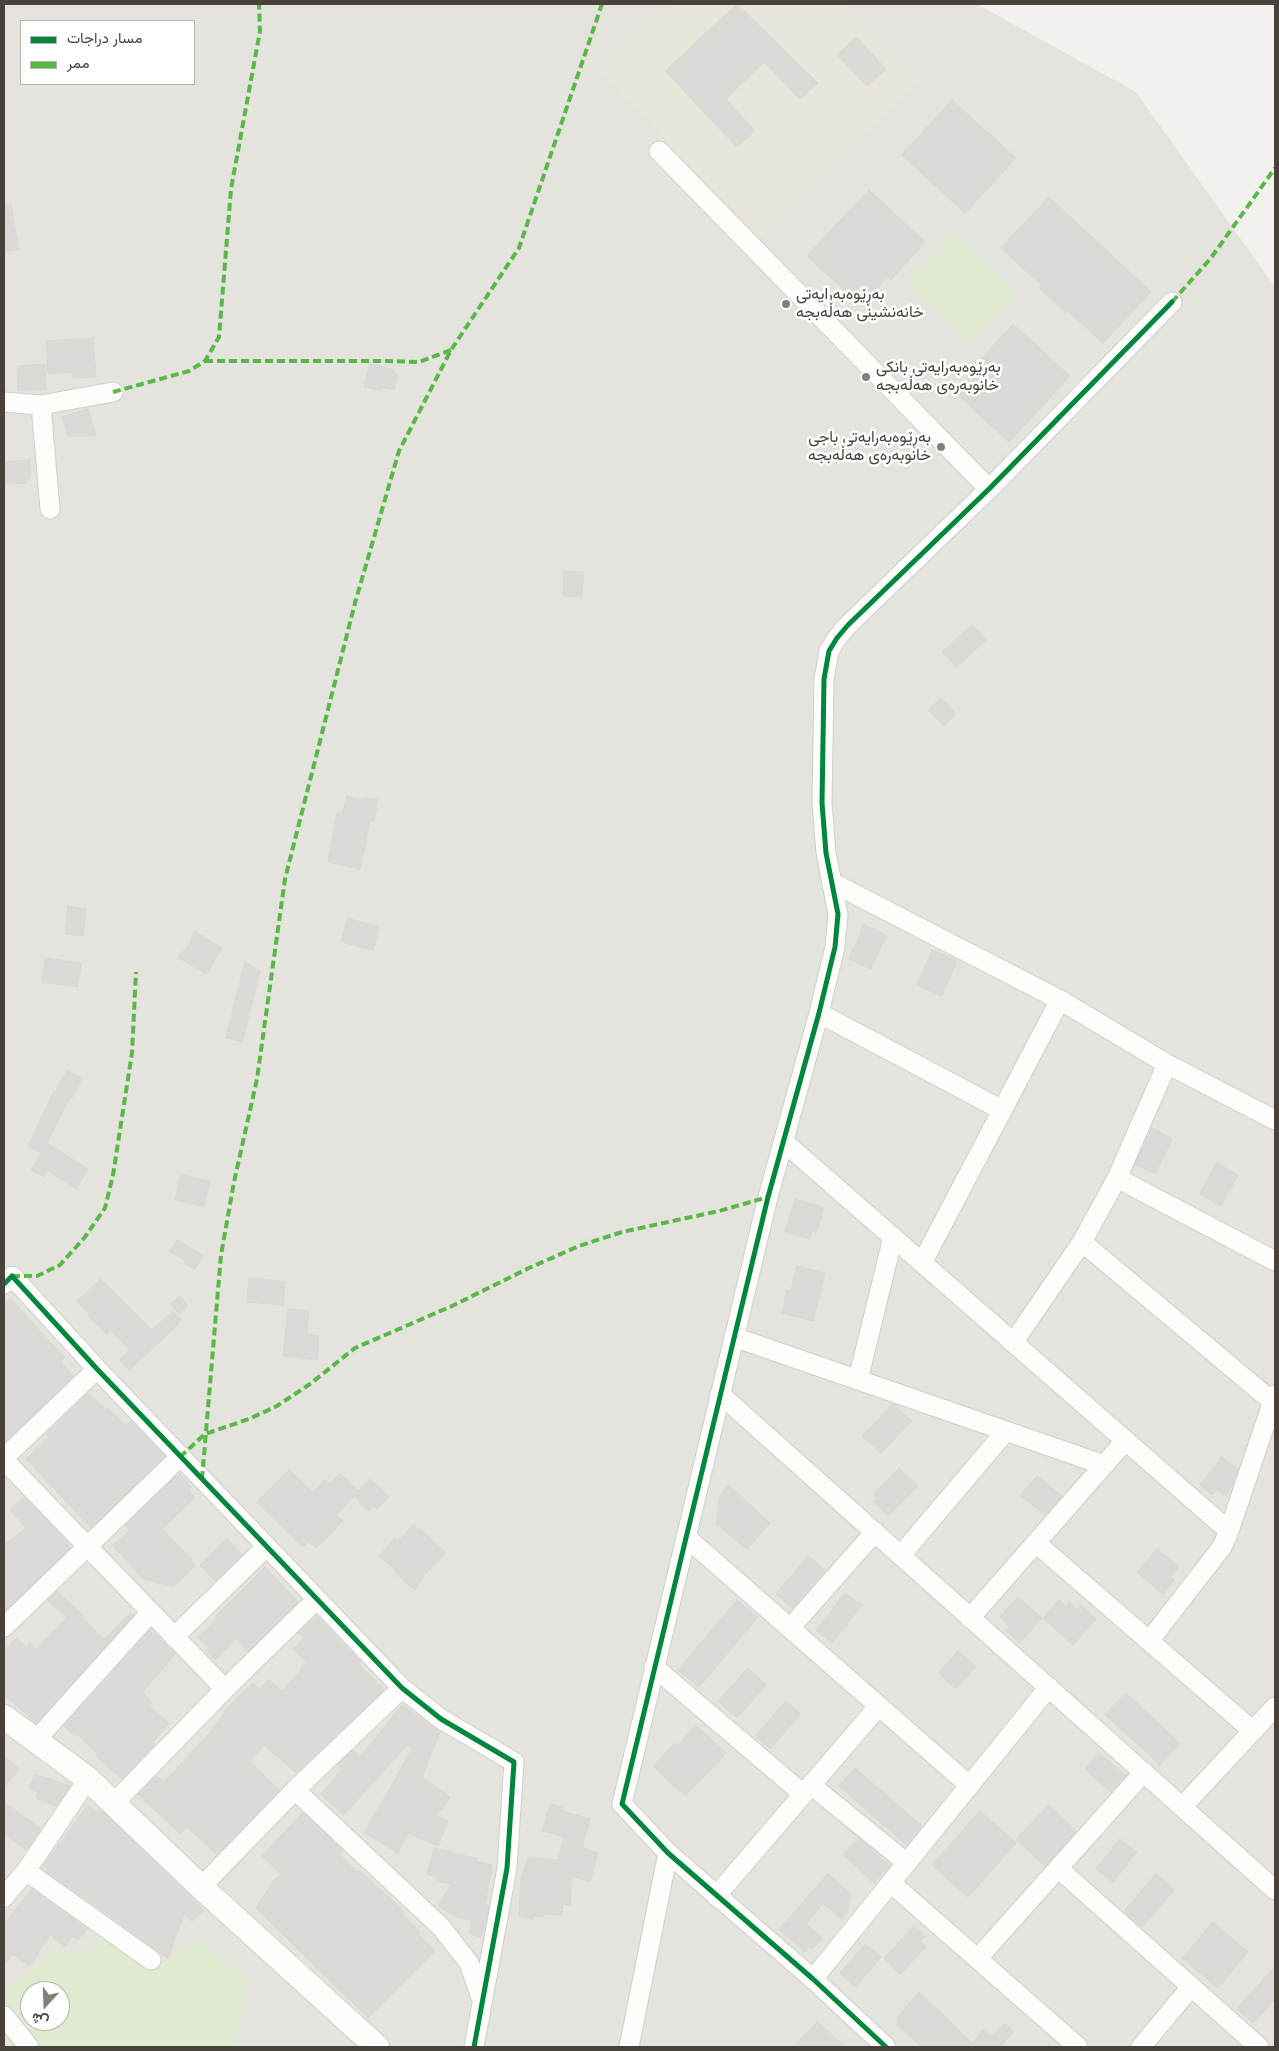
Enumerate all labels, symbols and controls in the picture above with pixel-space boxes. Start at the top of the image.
legend [20,20,195,85]
text: مسار دراجات [67,29,142,47]
text: ممر [67,54,89,72]
place label: بەڕێوەبەرایەتی خانەنشینی هەڵەبجە [796,285,924,323]
marker: بەڕێوەبەرایەتی خانەنشینی هەڵەبجە [780,298,792,310]
place label: بەڕێوەبەرایەتی بانکی خانوبەرەی هەڵەبجە [876,358,1001,396]
marker: بەڕێوەبەرایەتی بانکی خانوبەرەی هەڵەبجە [860,371,872,383]
place label: بەڕێوەبەرایەتی باجی خانوبەرەی هەڵەبجە [808,428,931,466]
marker: بەڕێوەبەرایەتی باجی خانوبەرەی هەڵەبجە [935,441,947,453]
north arrow [20,1981,70,2031]
text: ش [29,2009,51,2030]

